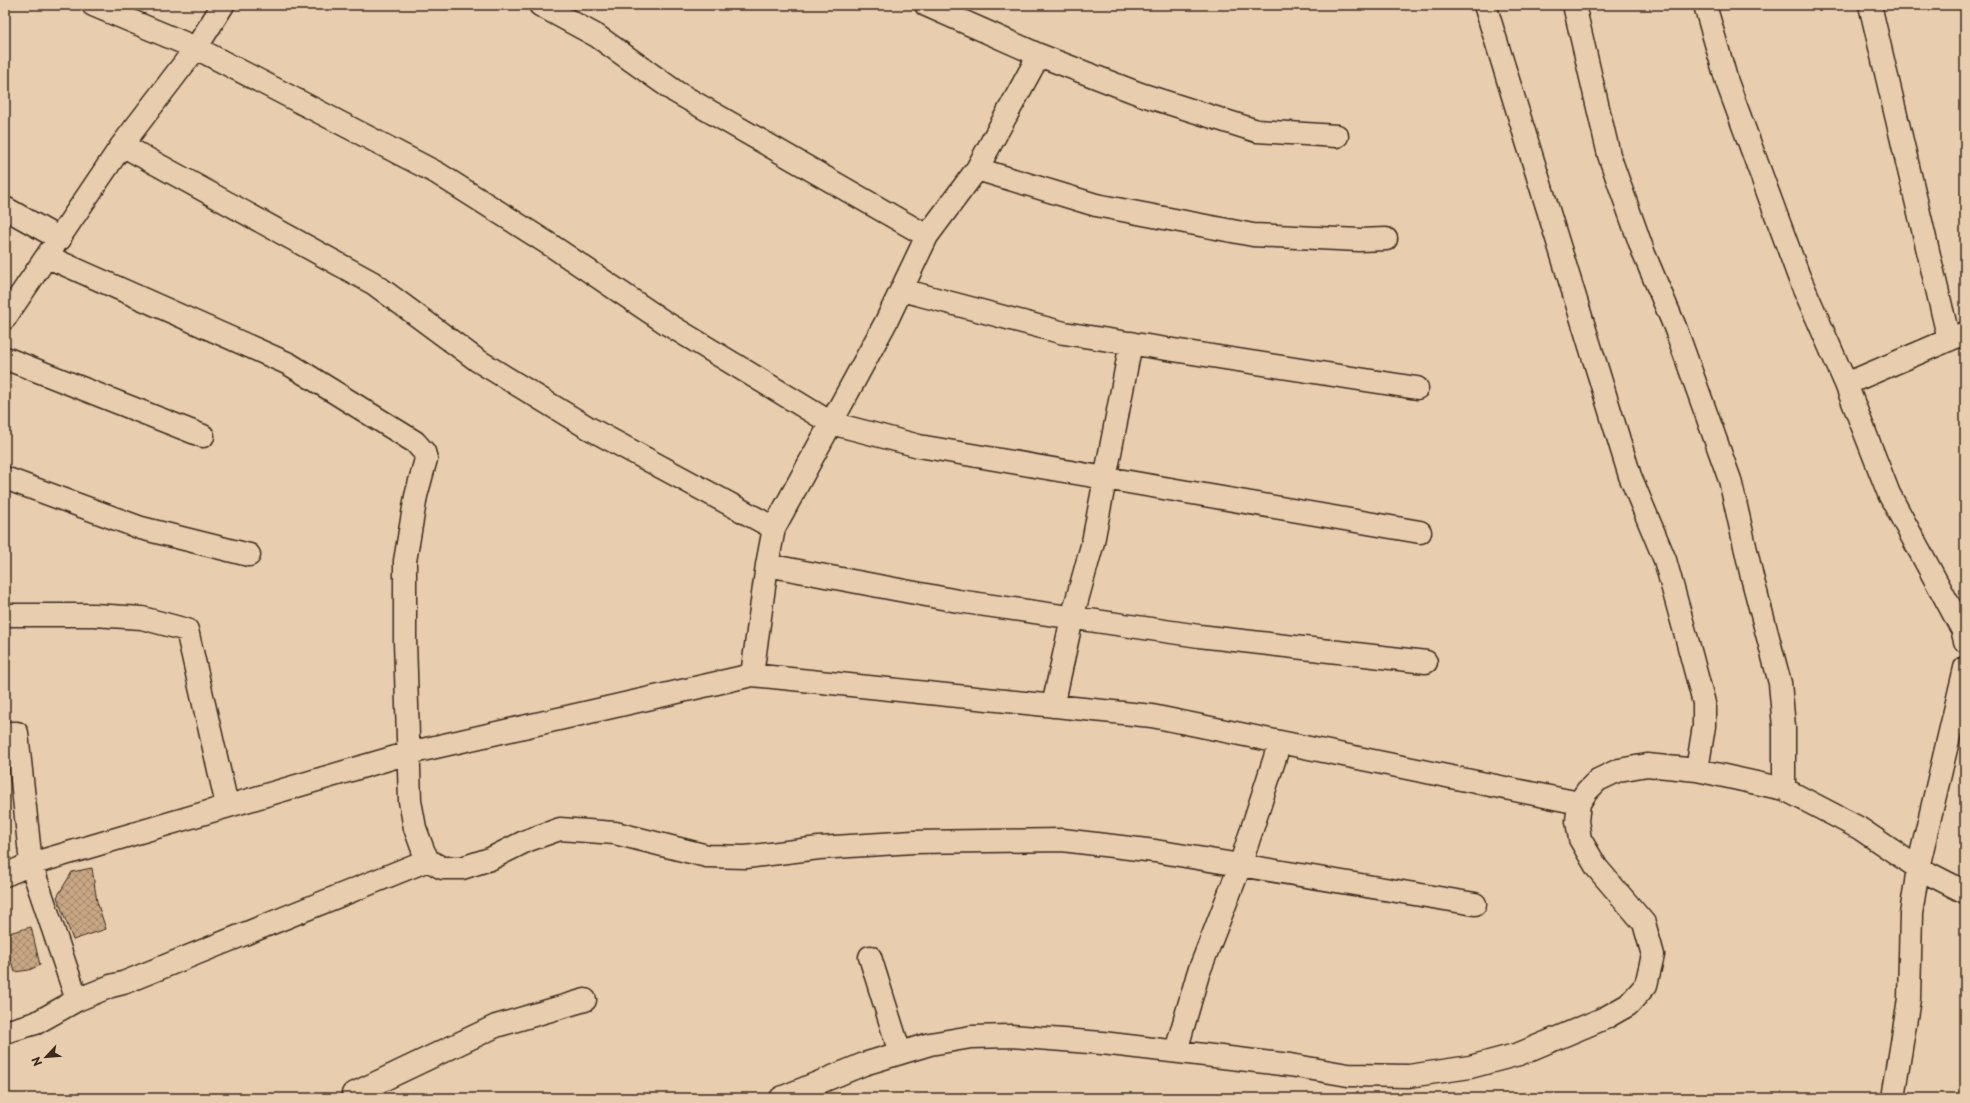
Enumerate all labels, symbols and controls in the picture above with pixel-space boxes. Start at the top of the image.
north arrow [26,1037,66,1077]
text: N [27,1054,46,1069]

